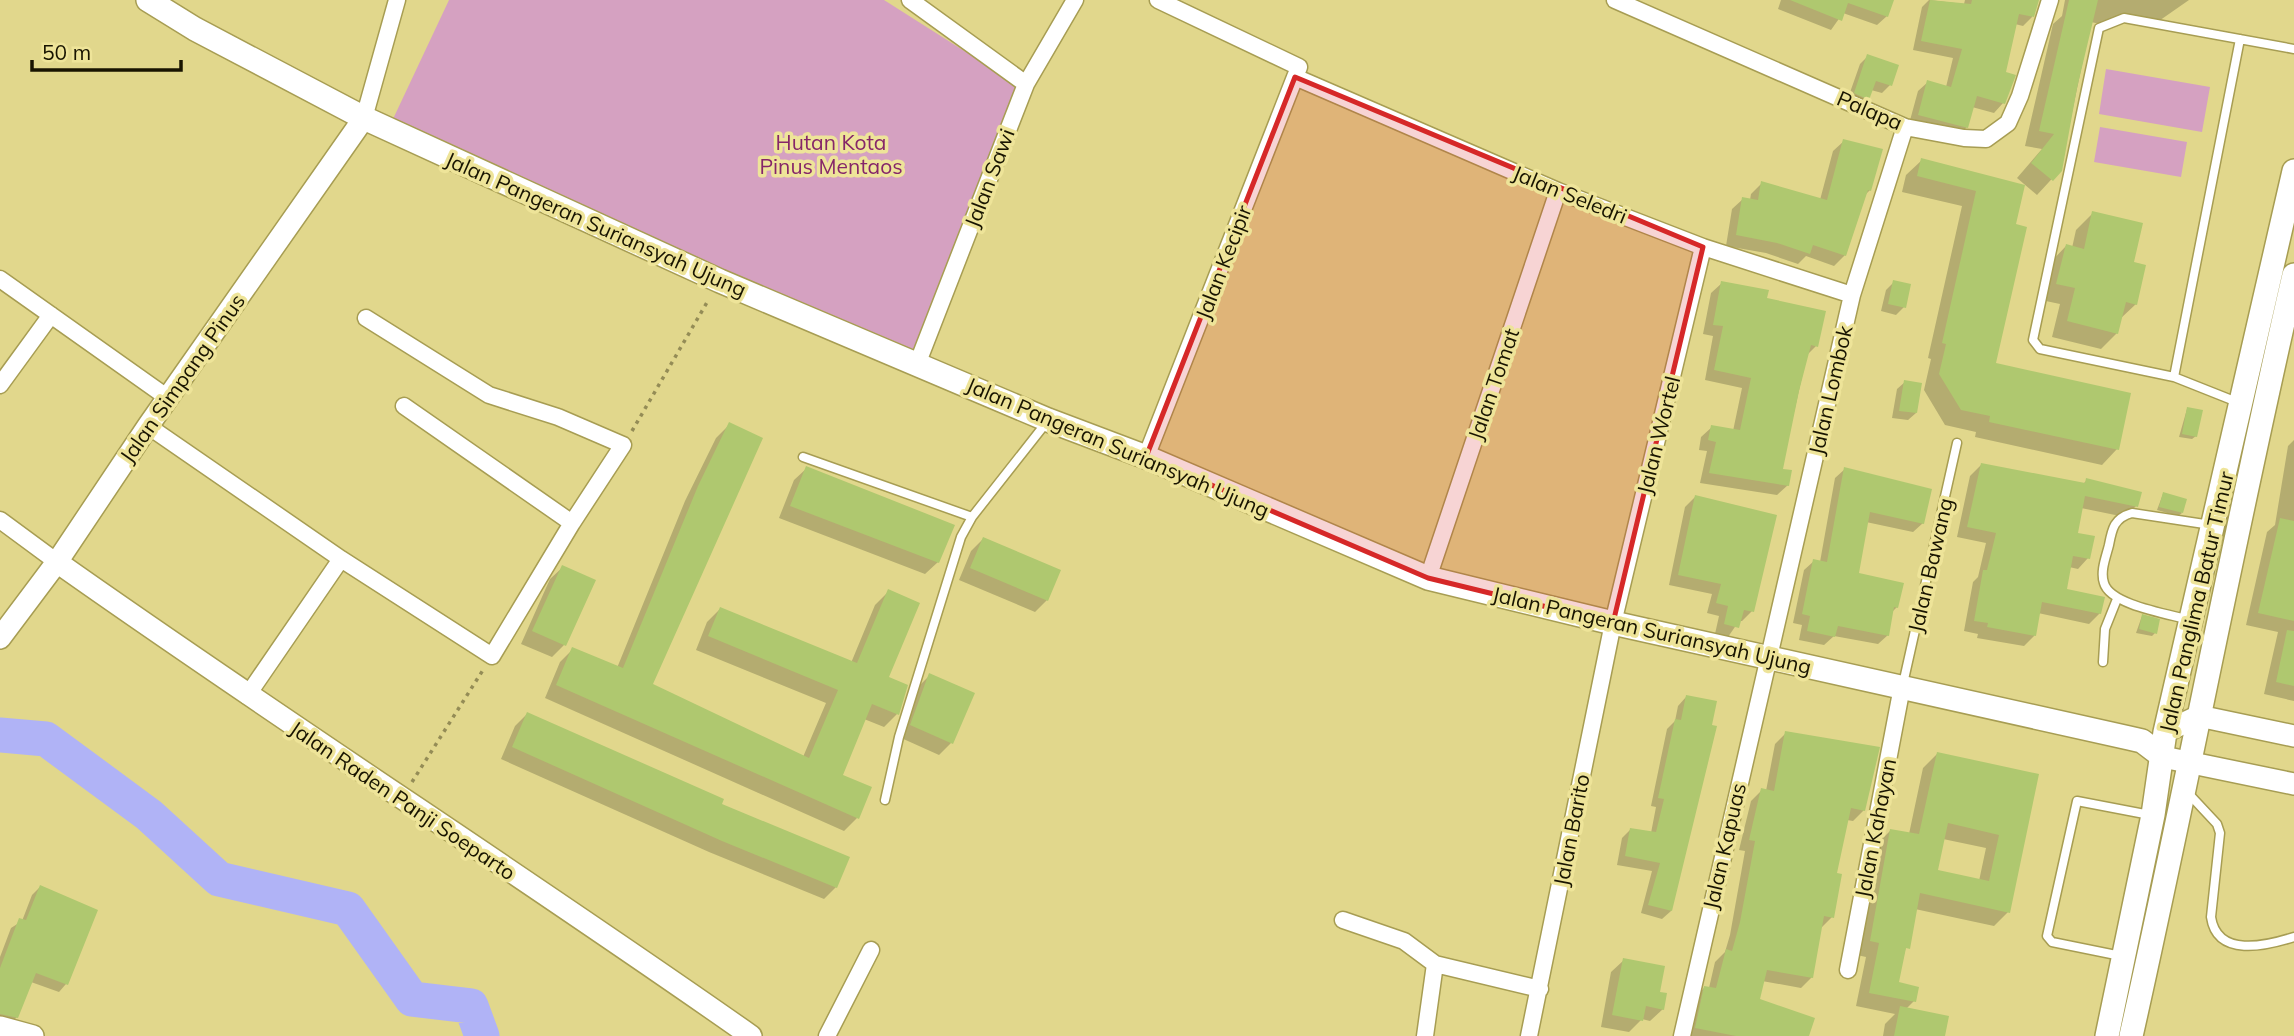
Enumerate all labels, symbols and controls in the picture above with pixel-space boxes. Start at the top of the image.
scale bar [32,28,180,72]
text: 50 m [42,39,91,65]
street label: Palapa [1833,85,1907,135]
street label: Jalan Sawi [958,125,1020,231]
park label: Hutan Kota Pinus Mentaos [759,129,903,179]
street label: Jalan Pangeran Suriansyah Ujung [442,146,750,302]
street label: Jalan Seledri [1509,159,1631,229]
street label: Jalan Kecipir [1189,201,1257,323]
street label: Jalan Simpang Pinus [114,288,250,468]
street label: Jalan Lombok [1802,323,1858,457]
street label: Jalan Tomat [1462,325,1524,443]
street label: Jalan Pangeran Suriansyah Ujung [963,371,1273,523]
street label: Jalan Wortel [1631,373,1685,497]
street label: Jalan Panglima Batur Timur [2153,468,2239,735]
street label: Jalan Bawang [1902,495,1958,635]
street label: Jalan Pangeran Suriansyah Ujung [1490,581,1814,679]
street label: Jalan Raden Panji Soeparto [285,715,521,885]
street label: Jalan Kahayan [1849,756,1901,900]
street label: Jalan Barito [1547,772,1595,888]
street label: Jalan Kapuas [1697,780,1751,912]

